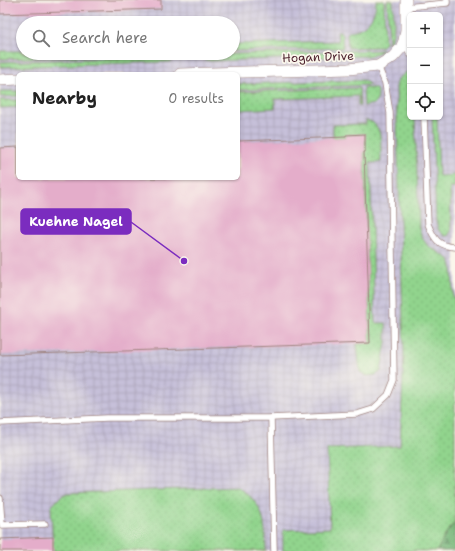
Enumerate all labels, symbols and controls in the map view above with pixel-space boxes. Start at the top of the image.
map controls [407,12,443,120]
button: + [407,12,443,48]
search box [16,16,240,60]
icon: search [30,27,52,49]
text: Search here [62,28,148,48]
street label: Hogan Drive [282,48,354,66]
button: − [407,48,443,84]
button: locate [407,84,443,120]
text: Nearby [32,87,97,109]
text: 0 results [168,90,224,107]
callout: Kuehne Nagel [21,209,131,234]
text: Kuehne Nagel [29,213,123,230]

